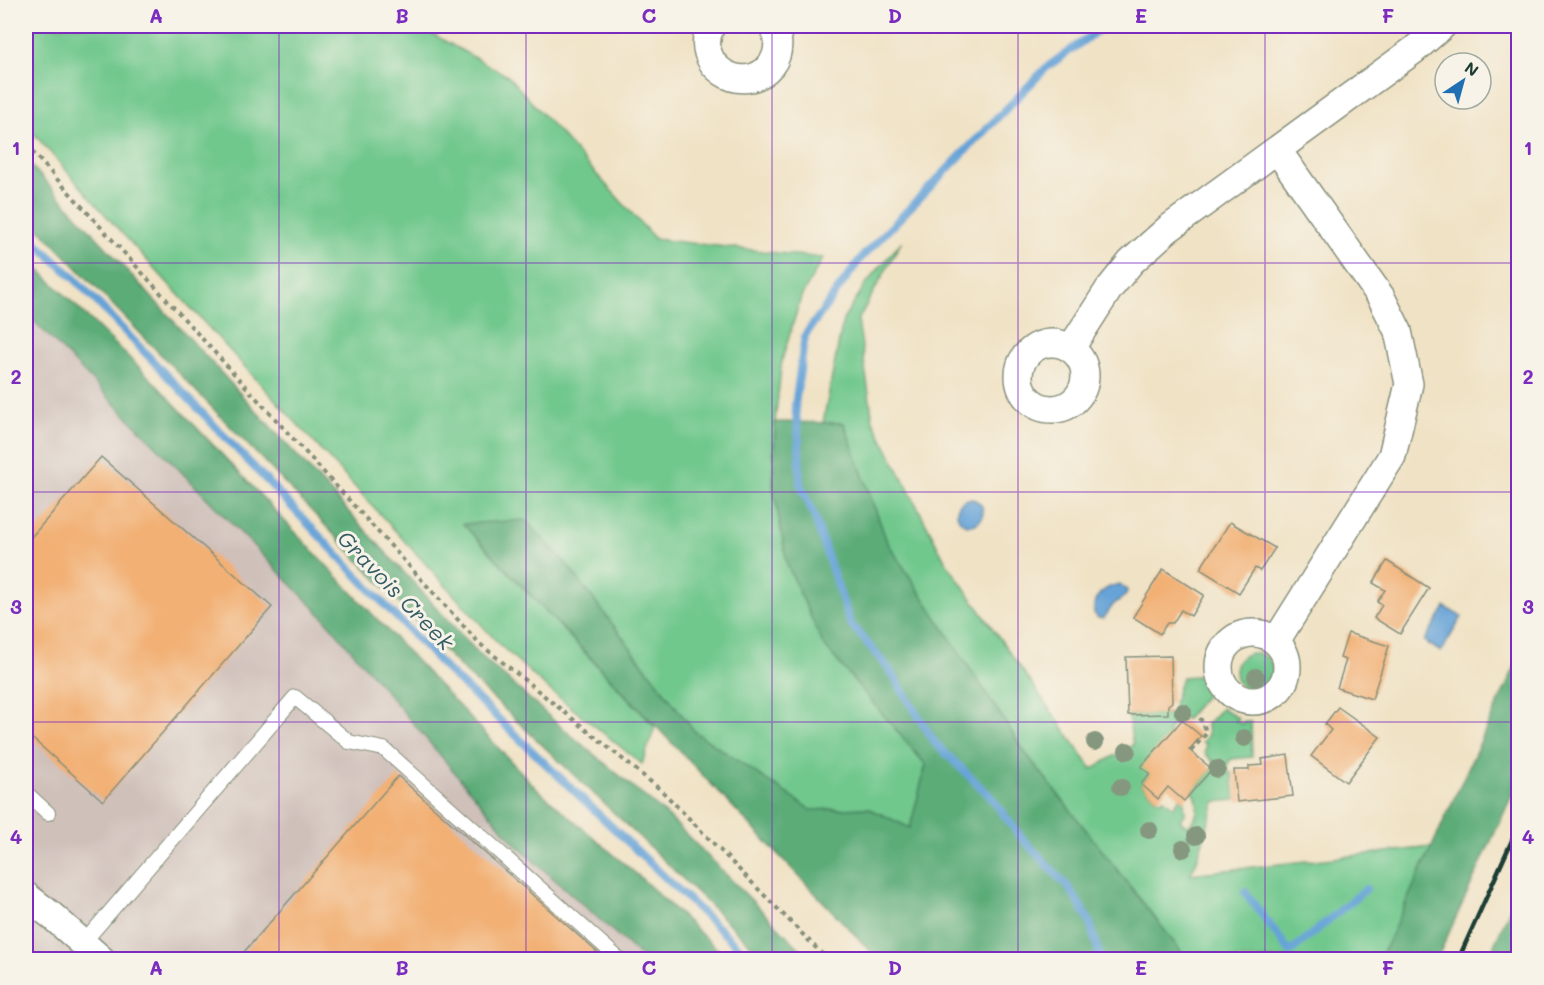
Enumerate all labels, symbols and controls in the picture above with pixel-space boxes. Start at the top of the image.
text: A [149,2,163,28]
text: B [395,2,409,28]
text: C [642,2,657,28]
text: D [888,2,902,28]
text: E [1135,2,1147,28]
text: F [1382,2,1395,28]
north arrow [1433,51,1493,111]
text: N [1461,56,1483,81]
text: 1 [12,134,20,160]
text: 1 [1524,134,1532,160]
text: 2 [10,363,22,389]
text: 2 [1522,363,1534,389]
water label: Gravois Creek [331,524,461,657]
text: 3 [10,593,22,619]
text: 3 [1522,593,1534,619]
text: 4 [10,823,23,849]
text: 4 [1522,823,1535,849]
text: A [149,954,163,980]
text: B [395,954,409,980]
text: C [642,954,657,980]
text: D [888,954,902,980]
text: E [1135,954,1147,980]
text: F [1382,954,1395,980]

